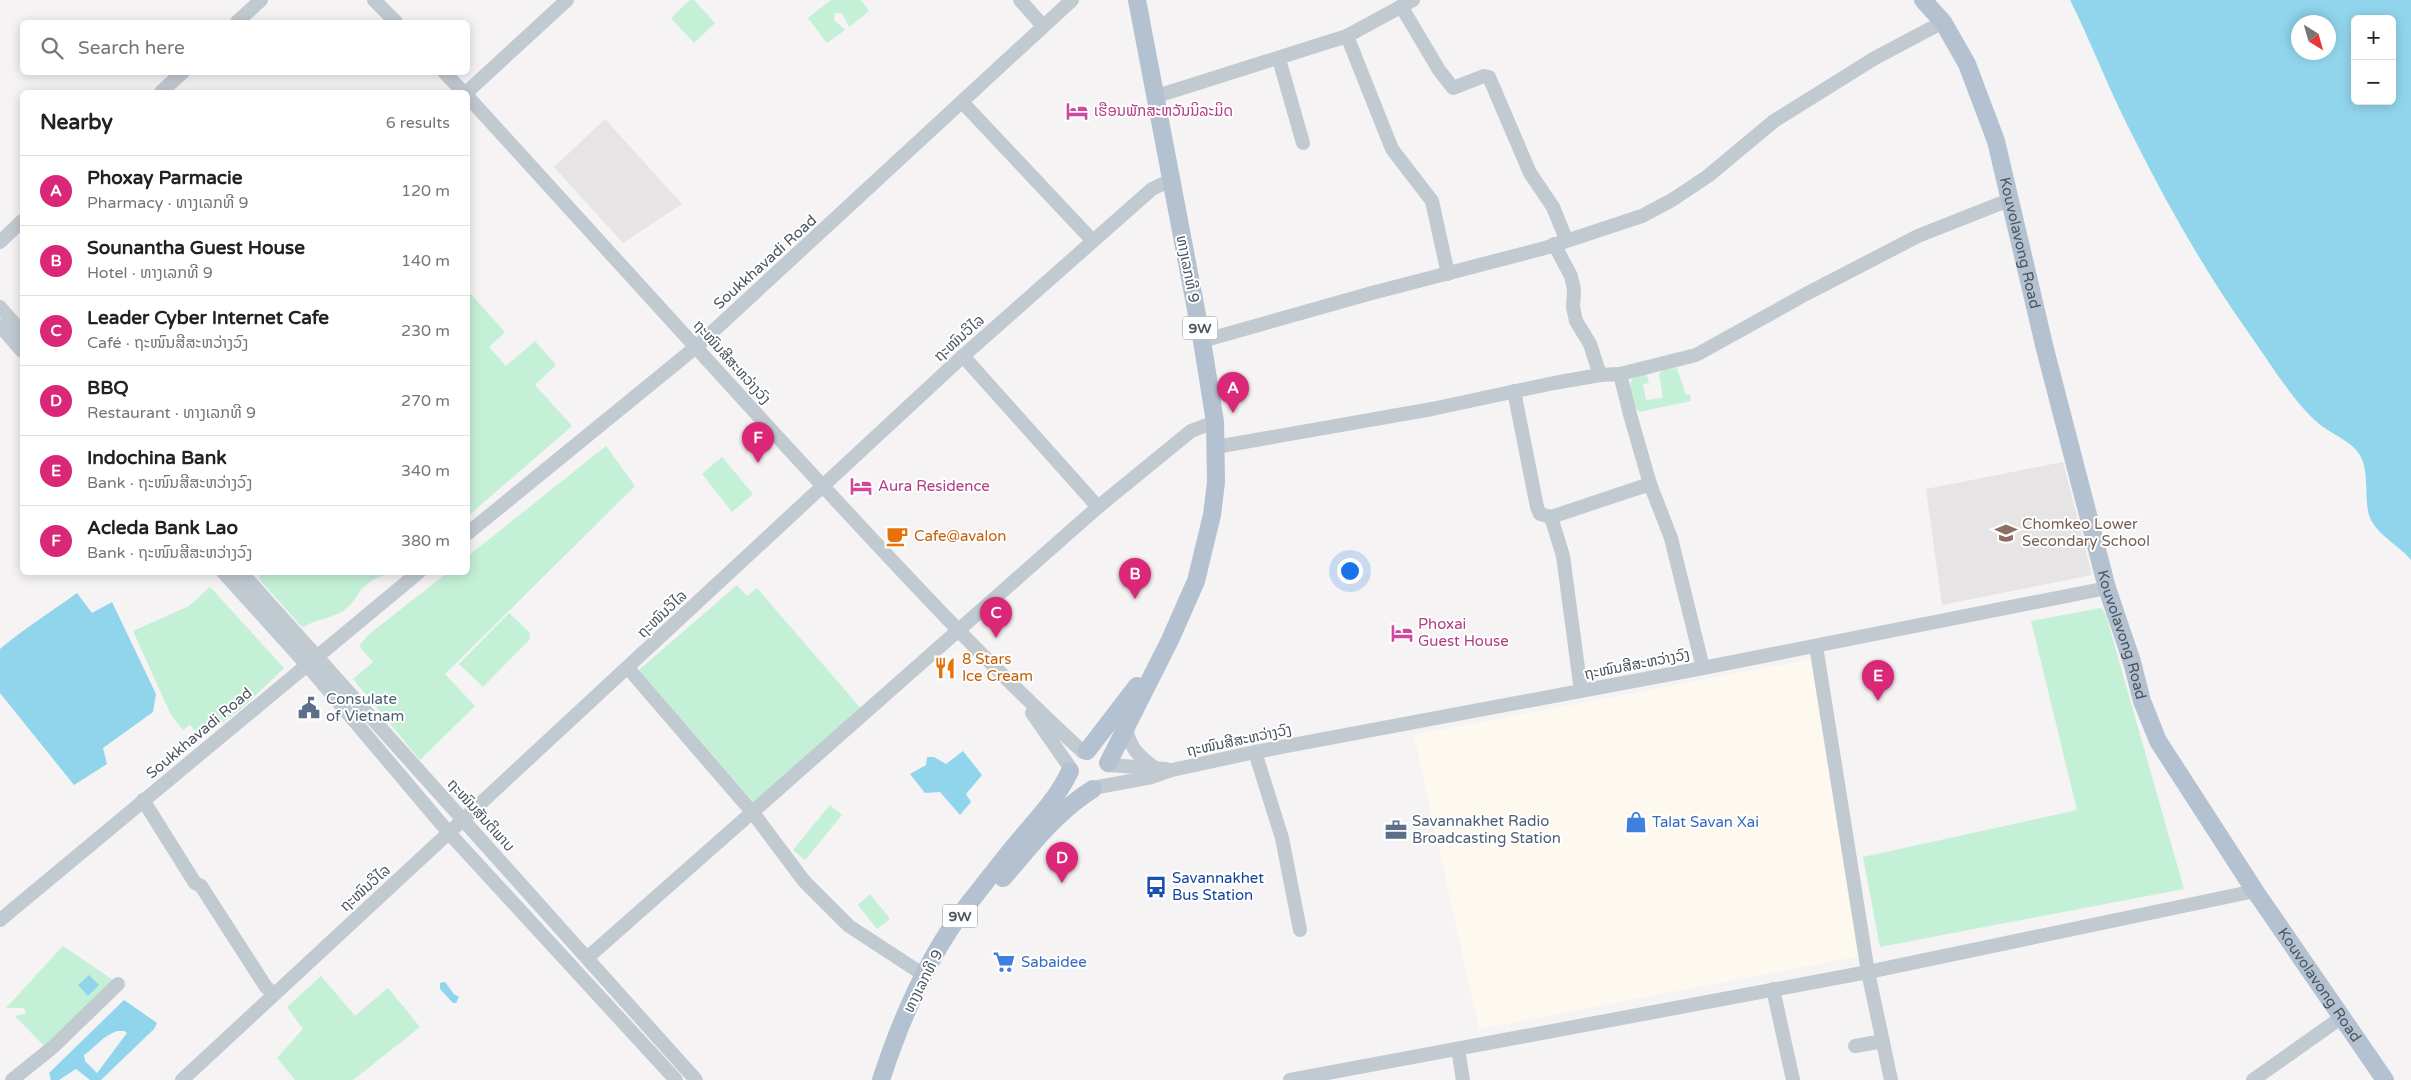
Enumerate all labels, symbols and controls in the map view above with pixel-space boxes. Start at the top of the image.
north arrow [2291,15,2336,60]
map controls [2351,15,2396,105]
button: + [2351,15,2396,60]
search box [20,20,470,75]
icon: search [38,34,66,62]
text: Search here [78,37,185,59]
button: − [2351,60,2396,105]
hotel icon: ເຮືອນພັກສະຫວັນນິລະມິດ [1064,98,1090,124]
place label: ເຮືອນພັກສະຫວັນນິລະມິດ [1094,102,1233,120]
text: Nearby [40,110,113,135]
text: 6 results [386,113,450,133]
text: Phoxay Parmacie [87,167,242,189]
street label: Kouvolavong Road [1996,175,2044,310]
text: A [50,181,62,201]
text: 120 m [401,181,450,201]
text: Pharmacy · ທາງເລກທີ 9 [87,193,249,213]
street label: Soukkhavadi Road [710,211,820,313]
street label: ທາງເລກທີ 9 [1173,234,1203,304]
text: Sounantha Guest House [87,237,305,259]
text: B [50,251,62,271]
text: 140 m [401,251,450,271]
text: Hotel · ທາງເລກທີ 9 [87,263,213,283]
text: Leader Cyber Internet Cafe [87,307,329,329]
street label: ຖະໜົນວິໄລ [930,311,988,365]
street label: ຖະໜົນສີສະຫວ່າງວົງ [689,316,775,408]
road number: 9W [1182,316,1218,339]
text: C [50,321,62,341]
text: 230 m [401,321,450,341]
text: Café · ຖະໜົນສີສະຫວ່າງວົງ [87,333,248,353]
pin: A [1217,372,1249,413]
text: BBQ [87,377,129,399]
text: D [50,391,62,411]
text: 270 m [401,391,450,411]
text: Restaurant · ທາງເລກທີ 9 [87,403,256,423]
pin: F [742,422,774,463]
text: Indochina Bank [87,447,227,469]
text: E [51,461,61,481]
text: 340 m [401,461,450,481]
text: Bank · ຖະໜົນສີສະຫວ່າງວົງ [87,473,252,493]
hotel icon: Aura Residence [848,473,874,499]
place label: Aura Residence [878,477,990,495]
place label: Chomkeo Lower Secondary School [2022,515,2150,550]
text: Acleda Bank Lao [87,517,238,539]
school or university icon: Chomkeo Lower Secondary School [1993,520,2019,546]
cafe icon: Cafe@avalon [884,523,910,549]
place label: Cafe@avalon [914,527,1007,545]
text: F [51,531,61,551]
text: 380 m [401,531,450,551]
text: Bank · ຖະໜົນສີສະຫວ່າງວົງ [87,543,252,563]
pin: B [1119,558,1151,599]
your location [1337,558,1363,584]
street label: Kouvolavong Road [2094,568,2150,701]
street label: ຖະໜົນວິໄລ [633,586,691,642]
pin: C [980,597,1012,638]
place label: Phoxai Guest House [1418,615,1509,650]
hotel icon: Phoxai Guest House [1389,620,1415,646]
street label: ຖະໜົນສີສະຫວ່າງວົງ [1583,645,1691,683]
place label: 8 Stars Ice Cream [962,650,1033,685]
restaurant icon: 8 Stars Ice Cream [932,655,958,681]
pin: E [1862,660,1894,701]
street label: Soukkhavadi Road [143,684,255,782]
place label: Consulate of Vietnam [326,690,404,725]
public building icon: Consulate of Vietnam [296,695,322,721]
street label: ຖະໜົນສີສະຫວ່າງວົງ [1185,720,1293,760]
street label: ຖະໜົນສັນຕິພາບ [444,775,518,855]
shop icon: Talat Savan Xai [1623,809,1649,835]
place label: Savannakhet Radio Broadcasting Station [1412,812,1561,847]
place label: Talat Savan Xai [1652,813,1759,831]
office icon: Savannakhet Radio Broadcasting Station [1383,817,1409,843]
pin: D [1046,842,1078,883]
street label: ຖະໜົນວິໄລ [336,861,394,915]
place label: Savannakhet Bus Station [1172,869,1264,904]
bus stop icon: Savannakhet Bus Station [1143,874,1169,900]
road number: 9W [942,904,978,928]
street label: Kouvolavong Road [2274,924,2365,1045]
street label: ທາງເລກທີ 9 [899,946,947,1016]
supermarket icon: Sabaidee [991,949,1017,975]
place label: Sabaidee [1021,953,1087,971]

